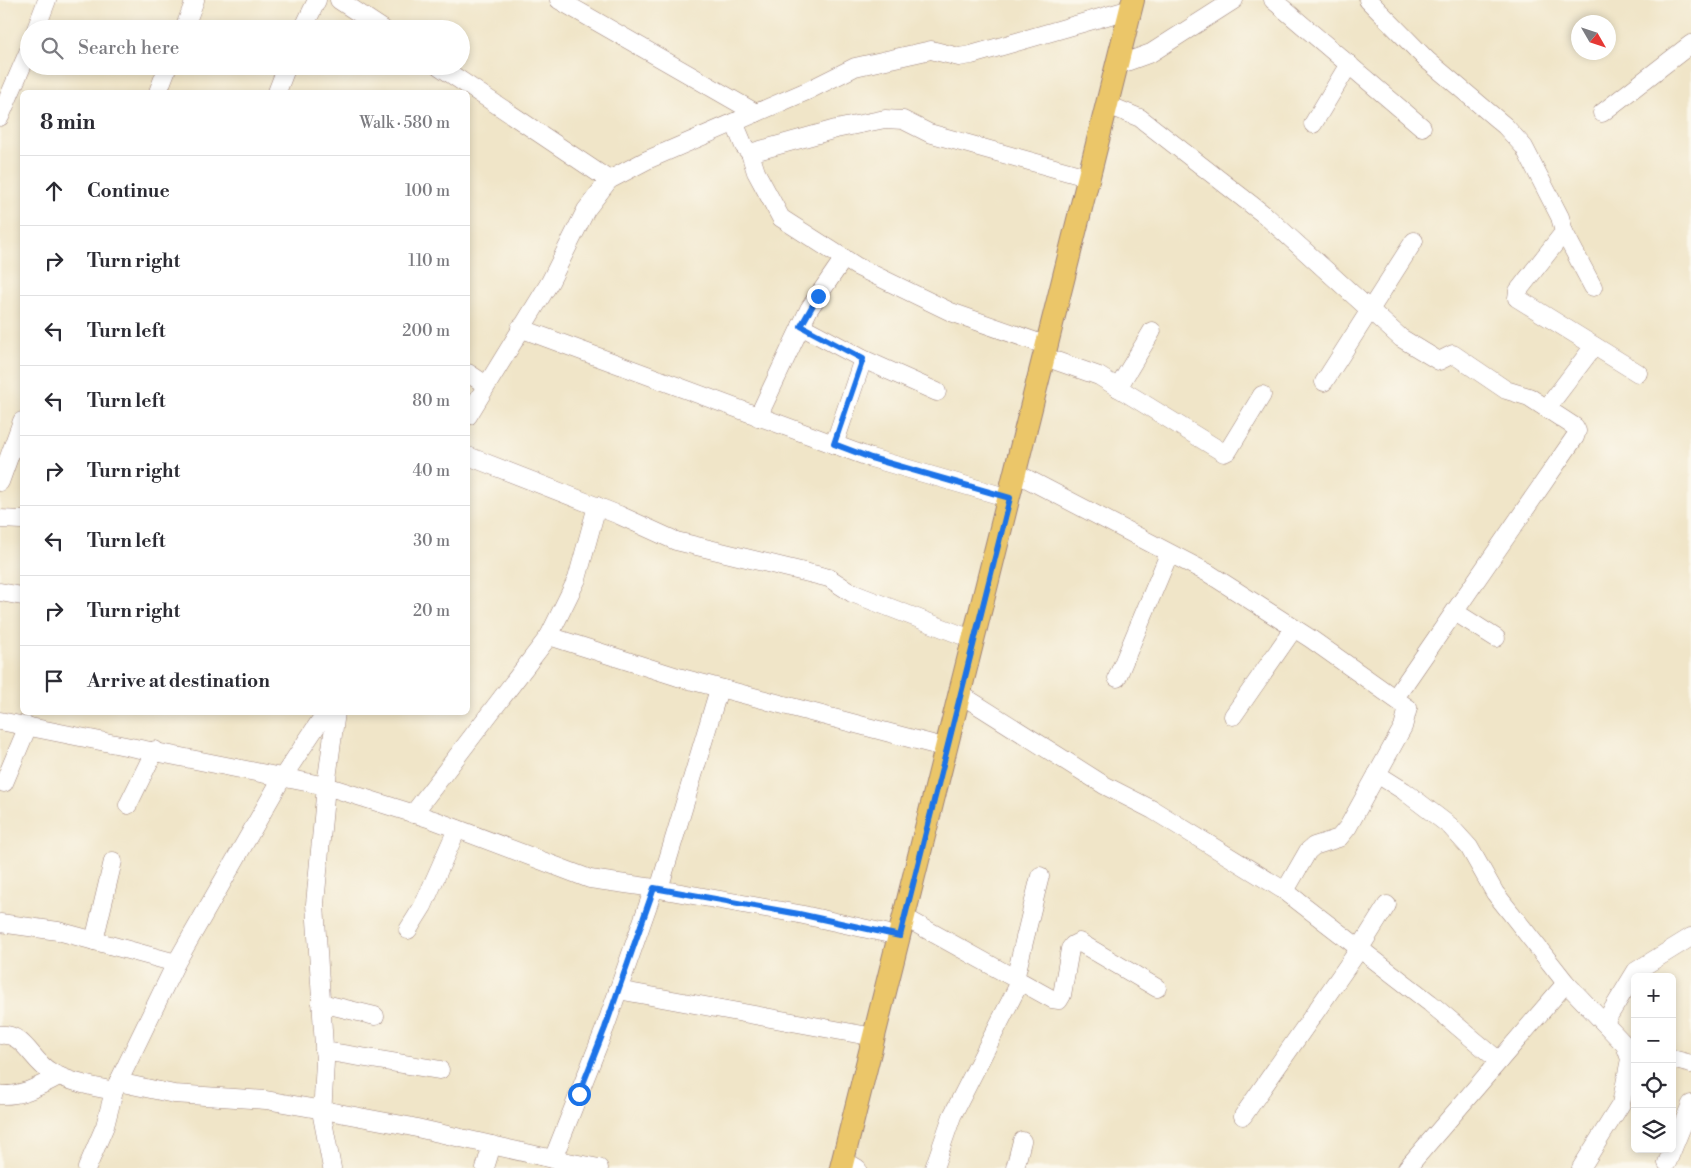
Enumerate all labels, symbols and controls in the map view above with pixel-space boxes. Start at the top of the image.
north arrow [1571,15,1616,60]
search box [20,20,470,75]
icon: search [38,34,66,62]
text: Search here [78,36,179,60]
text: 8 min [40,110,95,136]
text: Walk · 580 m [360,113,450,133]
icon: ahead [40,177,68,205]
text: Continue [87,179,170,203]
text: 100 m [405,181,450,201]
icon: right [40,247,68,275]
text: Turn right [87,249,180,273]
text: 110 m [408,251,450,271]
route end [807,285,830,308]
icon: left [40,317,68,345]
text: Turn left [87,319,166,343]
text: 200 m [402,321,450,341]
icon: left [40,387,68,415]
text: Turn left [87,389,166,413]
text: 80 m [412,391,450,411]
icon: right [40,457,68,485]
text: Turn right [87,459,180,483]
text: 40 m [413,461,450,481]
icon: left [40,527,68,555]
text: Turn left [87,529,166,553]
text: 30 m [413,531,450,551]
icon: right [40,597,68,625]
text: Turn right [87,599,180,623]
text: 20 m [413,601,450,621]
icon: arrive [40,667,68,695]
text: Arrive at destination [87,669,270,693]
map controls [1631,973,1676,1153]
button: + [1631,973,1676,1018]
button: − [1631,1018,1676,1063]
button: locate [1631,1063,1676,1108]
route start [568,1083,591,1106]
button: layers [1631,1108,1676,1153]

